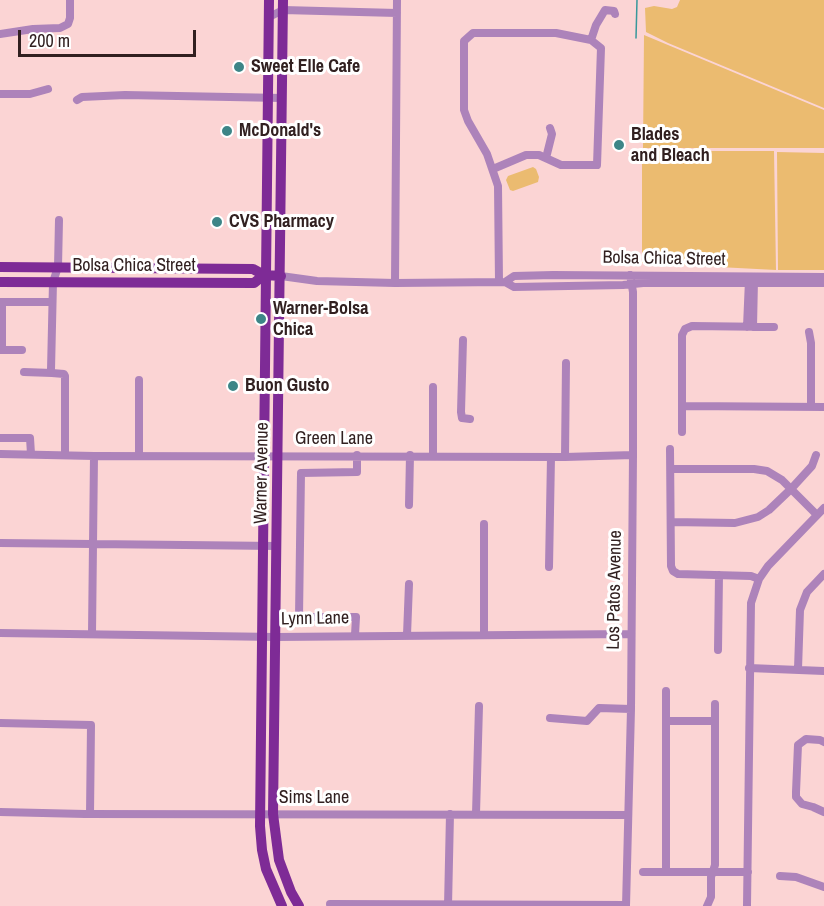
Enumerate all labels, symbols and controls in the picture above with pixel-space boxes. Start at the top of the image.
scale bar [21,18,200,56]
text: 200 m [29,28,70,53]
place label: Sweet Elle Cafe [251,56,360,78]
marker: Sweet Elle Cafe [232,60,246,74]
place label: McDonald's [239,120,321,142]
marker: McDonald's [220,124,234,138]
place label: Blades and Bleach [631,124,710,166]
marker: Blades and Bleach [612,138,626,152]
place label: CVS Pharmacy [229,211,334,233]
marker: CVS Pharmacy [210,215,224,229]
street label: Bolsa Chica Street [602,247,726,271]
street label: Bolsa Chica Street [72,255,196,277]
place label: Warner-Bolsa Chica [273,298,368,340]
marker: Warner-Bolsa Chica [254,312,268,326]
place label: Buon Gusto [245,375,329,397]
marker: Buon Gusto [226,379,240,393]
street label: Warner Avenue [250,422,274,524]
street label: Green Lane [295,428,373,450]
street label: Los Patos Avenue [603,530,627,650]
street label: Lynn Lane [281,608,349,630]
street label: Sims Lane [279,787,349,809]

